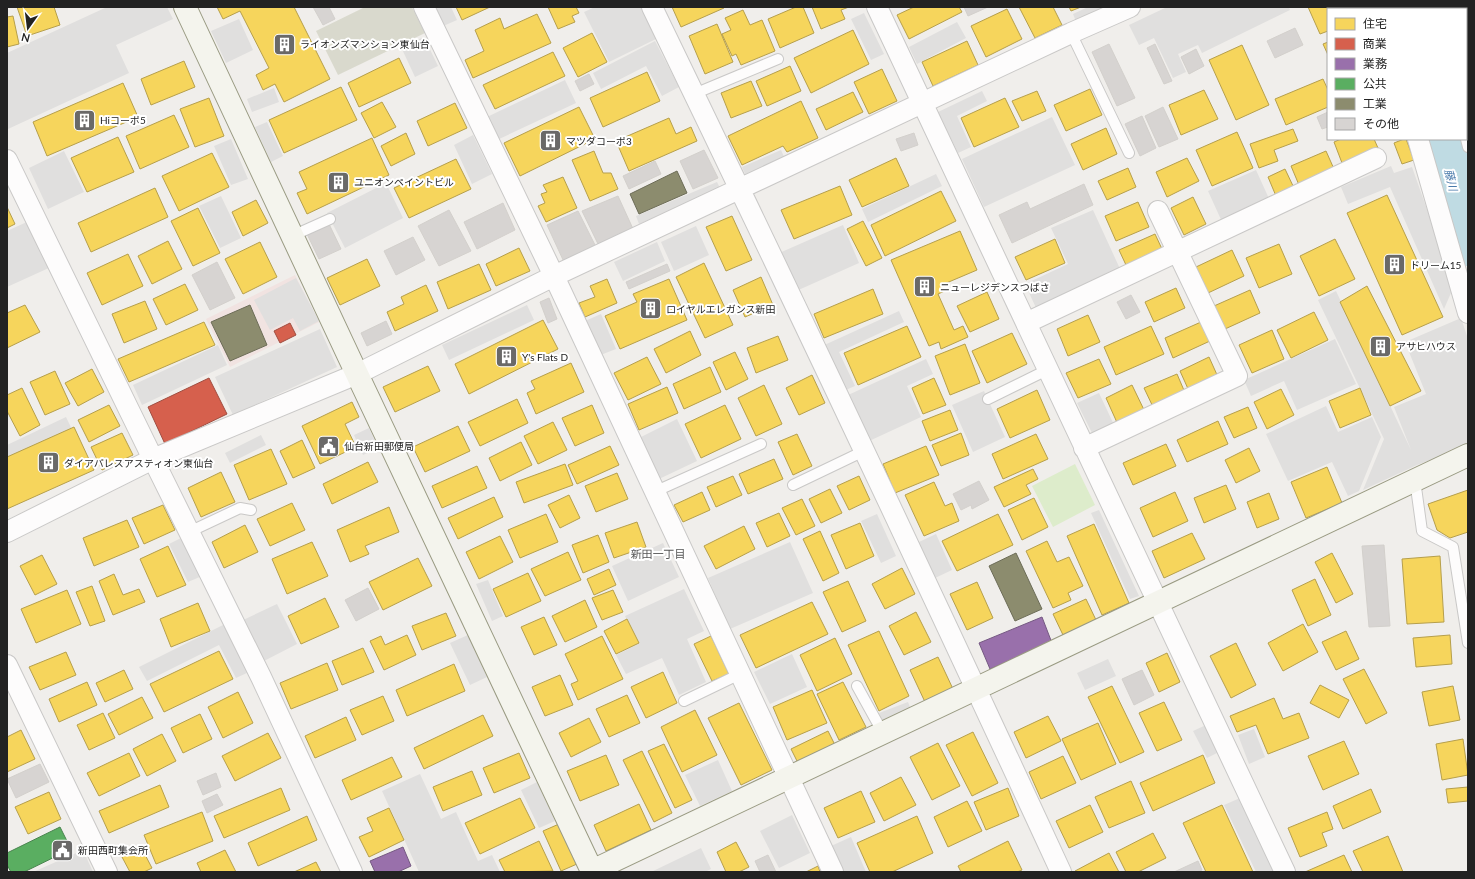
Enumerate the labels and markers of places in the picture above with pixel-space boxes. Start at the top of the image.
building icon: ライオンズマンション東仙台 [271,31,297,57]
place label: ライオンズマンション東仙台 [300,38,430,50]
building icon: Hiコーポ5 [72,107,98,133]
place label: Hiコーポ5 [100,114,146,126]
building icon: マツダコーポ3 [537,128,563,154]
place label: マツダコーポ3 [566,135,632,147]
building icon: ユニオンペイントビル [326,169,352,195]
place label: ユニオンペイントビル [354,176,454,188]
building icon: ドリーム15 [1382,252,1408,278]
place label: ドリーム15 [1410,259,1462,271]
building icon: ニューレジデンスつばさ [911,274,937,300]
place label: ニューレジデンスつばさ [940,281,1050,293]
building icon: ロイヤルエレガンス新田 [638,296,664,322]
place label: ロイヤルエレガンス新田 [666,303,776,315]
building icon: アサヒハウス [1367,333,1393,359]
place label: アサヒハウス [1396,340,1456,352]
building icon: Y's Flats D [493,344,519,370]
place label: Y's Flats D [522,351,568,363]
public building icon: 仙台新田郵便局 [316,433,342,459]
place label: 仙台新田郵便局 [344,440,414,452]
building icon: ダイアパレスアスティオン東仙台 [36,450,62,476]
place label: ダイアパレスアスティオン東仙台 [64,457,213,469]
public building icon: 新田西町集会所 [49,837,75,863]
place label: 新田西町集会所 [78,844,148,856]

